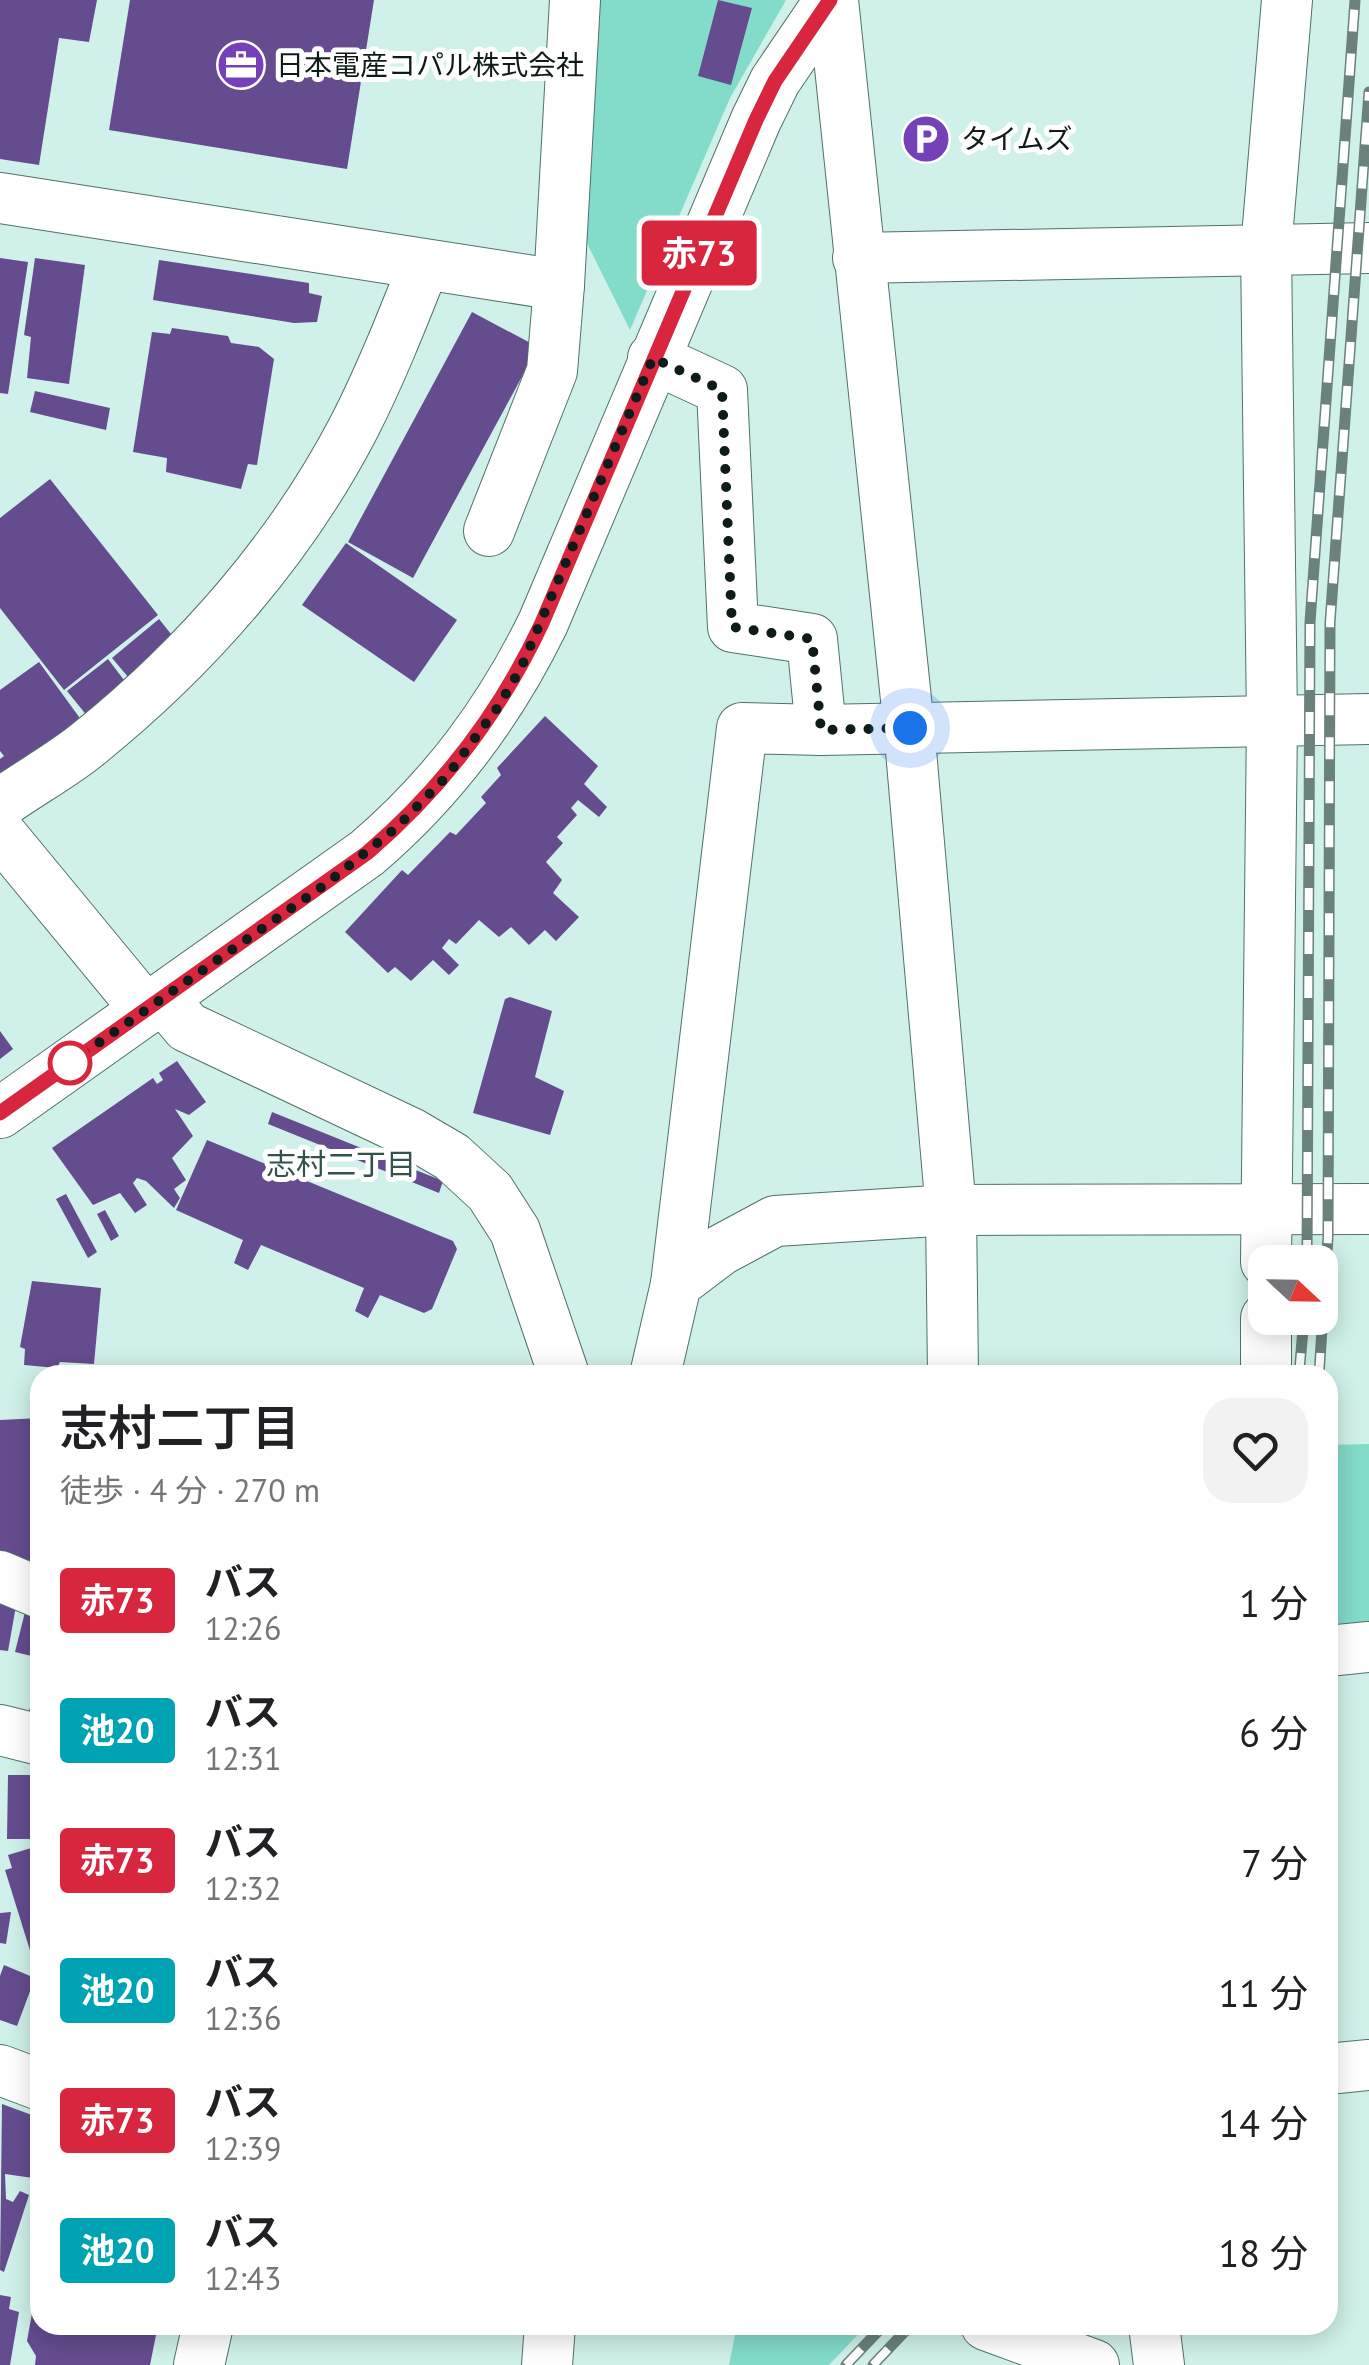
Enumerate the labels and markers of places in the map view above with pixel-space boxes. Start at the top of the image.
office icon: 日本電産コパル株式会社 [215,39,267,91]
place label: 日本電産コパル株式会社 [276,46,584,83]
parking icon: タイムズ [900,113,952,165]
place label: タイムズ [961,120,1072,157]
unlabelled marker [49,1042,91,1084]

